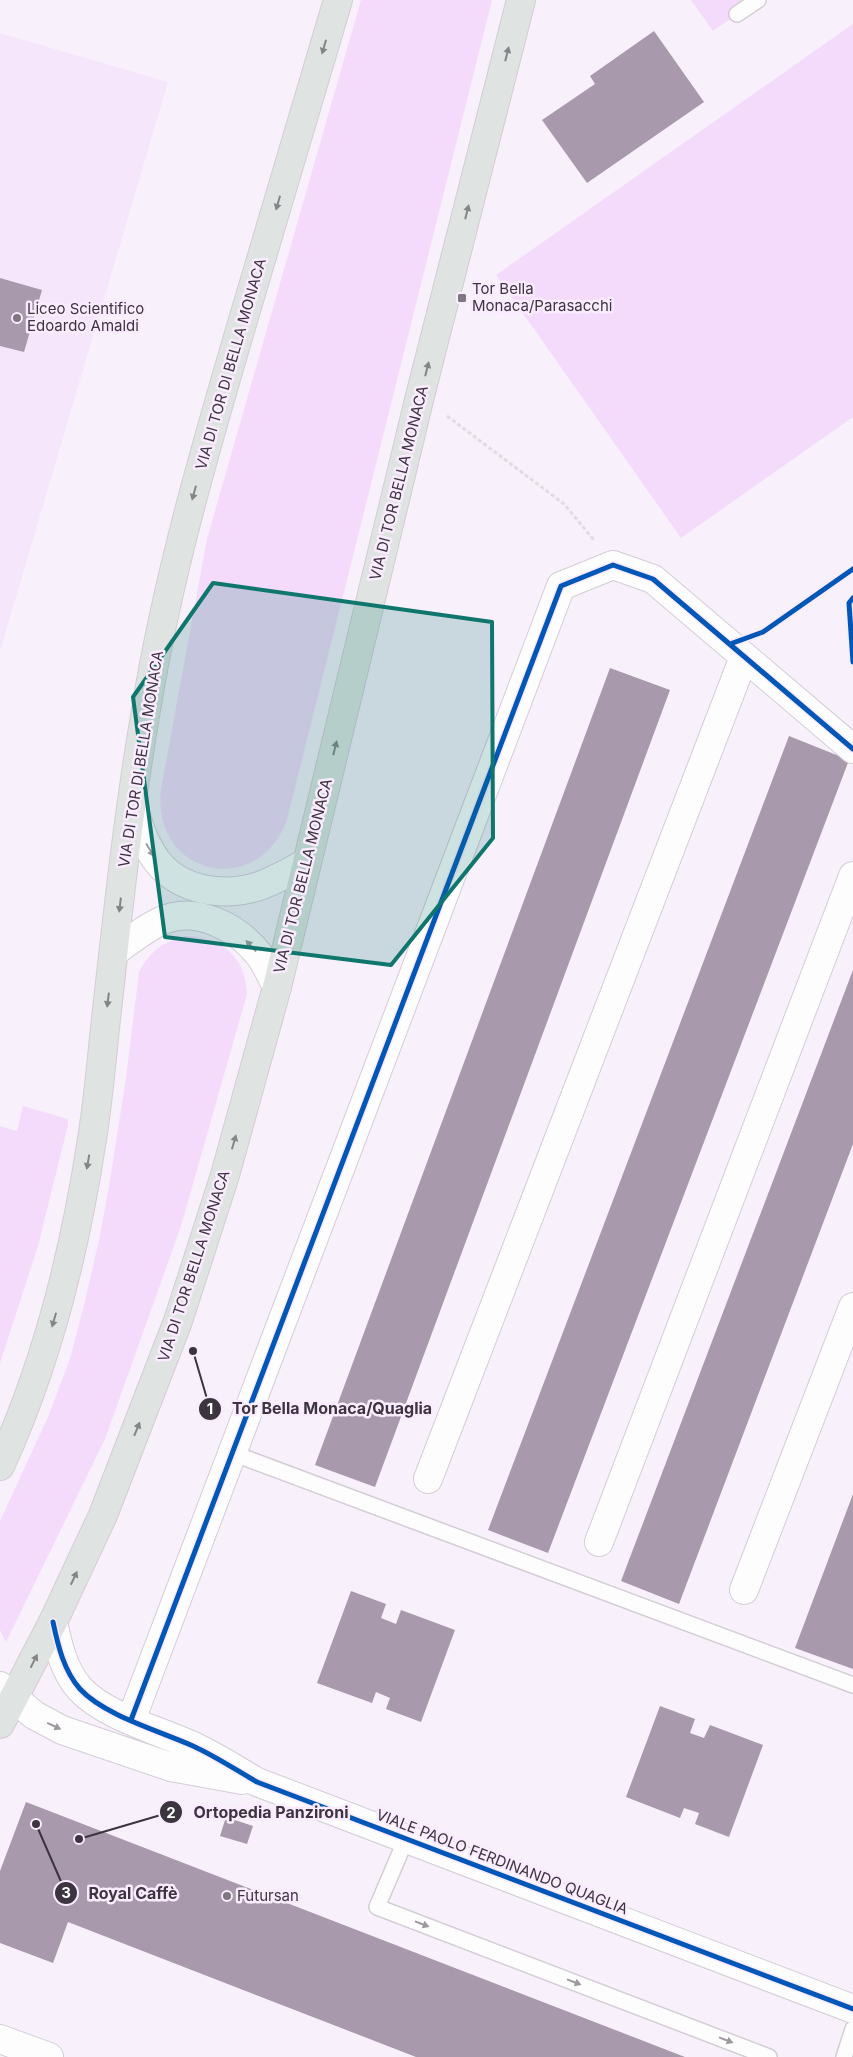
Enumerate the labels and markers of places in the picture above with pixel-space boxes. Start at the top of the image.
place label: Tor Bella Monaca/Parasacchi [472,279,612,315]
marker: Tor Bella Monaca/Parasacchi [456,292,468,304]
place label: Liceo Scientifico Edoardo Amaldi [27,299,144,335]
marker: Liceo Scientifico Edoardo Amaldi [11,312,23,324]
callout: Tor Bella Monaca/Quaglia [197,1393,442,1424]
callout: Ortopedia Panzironi [158,1797,358,1828]
callout: Royal Caffè [53,1878,187,1909]
place label: Futursan [237,1886,299,1905]
marker: Futursan [221,1890,233,1902]

